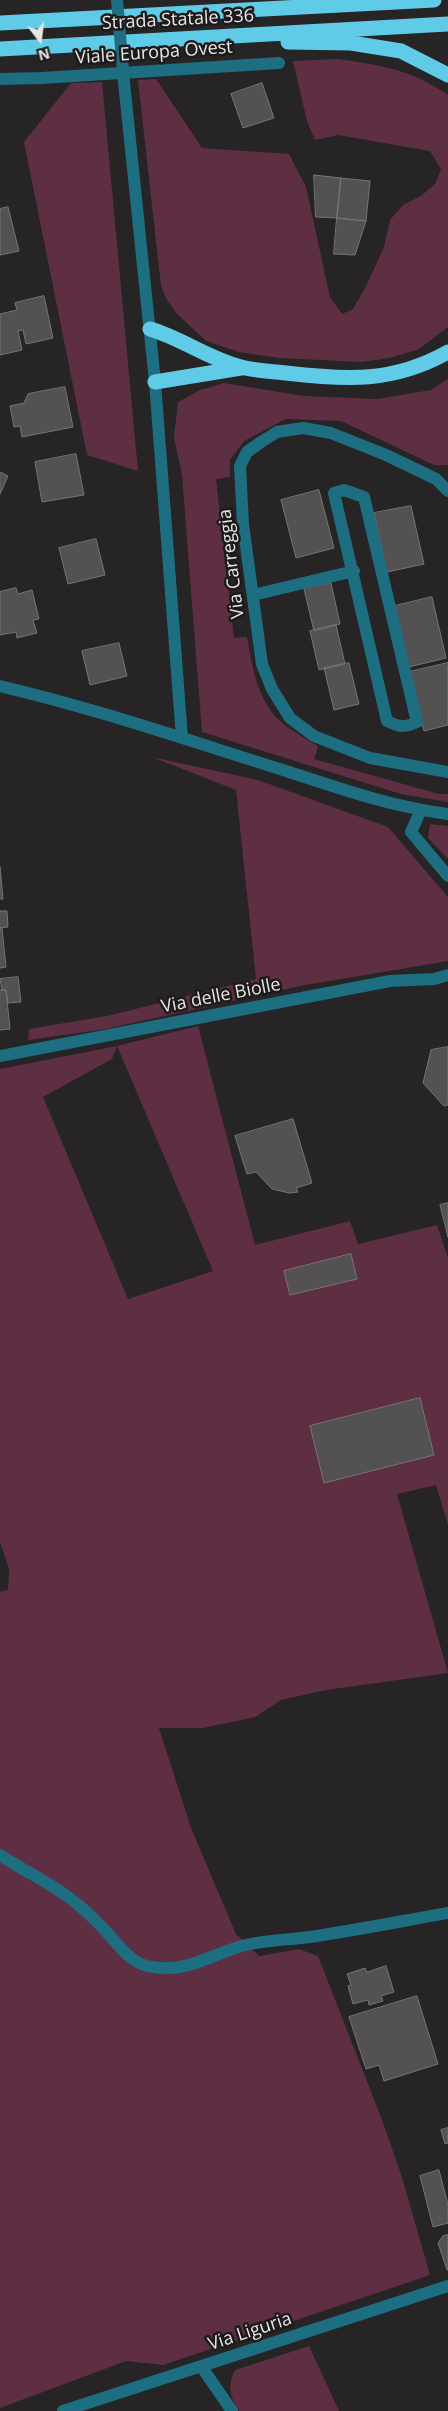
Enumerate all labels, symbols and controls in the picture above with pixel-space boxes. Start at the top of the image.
street label: Strada Statale 336 [101,5,255,35]
north arrow [15,15,65,65]
street label: Viale Europa Ovest [75,37,233,69]
text: N [36,44,52,66]
street label: Via Carreggia [215,508,249,620]
street label: Via delle Biolle [159,974,283,1018]
street label: Via Liguria [205,2308,295,2356]

